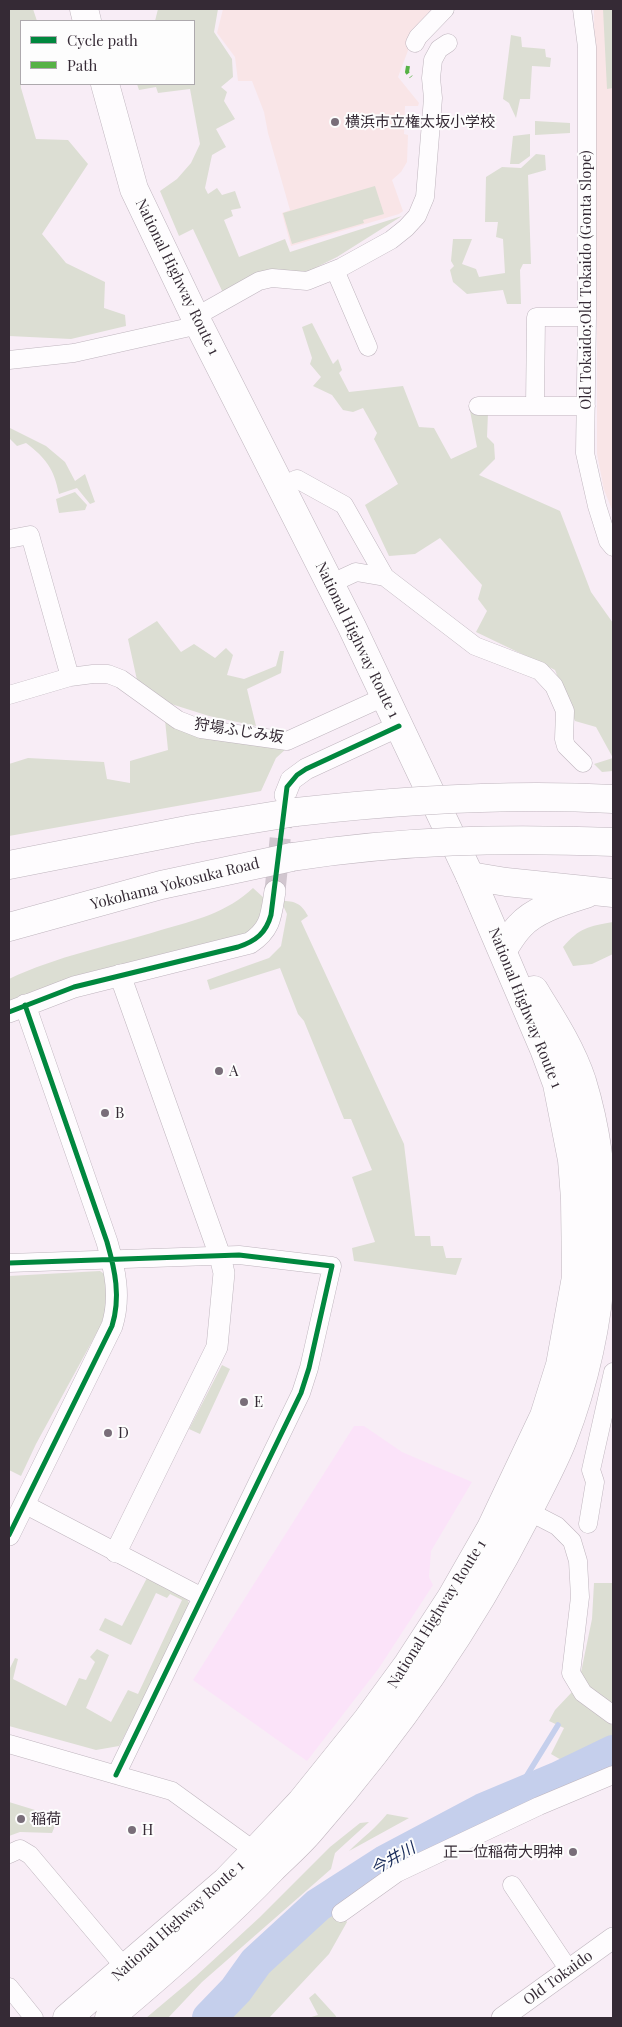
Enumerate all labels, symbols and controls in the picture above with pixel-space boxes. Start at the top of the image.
legend [20,20,195,85]
text: Cycle path [67,30,138,50]
text: Path [67,55,97,75]
place label: 横浜市立権太坂小学校 [345,113,495,131]
marker: 横浜市立権太坂小学校 [329,116,341,128]
street label: Old Tokaido;Old Tokaido (Gonta Slope) [577,150,595,410]
street label: National Highway Route 1 [131,196,223,358]
street label: National Highway Route 1 [311,559,403,721]
street label: 狩場ふじみ坂 [193,715,285,747]
street label: Yokohama Yokosuka Road [89,854,261,914]
street label: National Highway Route 1 [485,925,565,1091]
place label: A [229,1062,238,1080]
marker: A [213,1065,225,1077]
place label: B [115,1104,124,1122]
marker: B [99,1107,111,1119]
place label: E [254,1393,263,1411]
marker: E [238,1396,250,1408]
place label: D [118,1424,129,1442]
marker: D [102,1427,114,1439]
street label: National Highway Route 1 [384,1537,490,1691]
place label: 稲荷 [31,1810,61,1828]
marker: 稲荷 [15,1813,27,1825]
place label: H [142,1821,153,1839]
marker: H [126,1824,138,1836]
water label: 今井川 [367,1839,419,1879]
place label: 正一位稲荷大明神 [443,1843,563,1861]
marker: 正一位稲荷大明神 [567,1846,579,1858]
street label: National Highway Route 1 [108,1857,248,1985]
street label: Old Tokaido [520,1947,596,2009]

